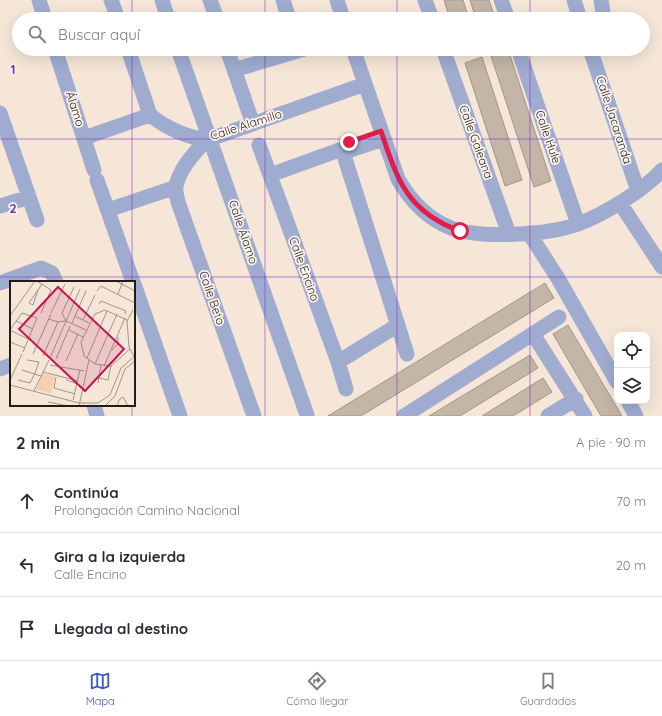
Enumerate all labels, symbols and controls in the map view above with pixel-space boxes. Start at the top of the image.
search box [12,12,650,56]
icon: search [26,23,48,45]
text: Buscar aquí [58,25,140,44]
text: 1 [10,61,16,77]
street label: Calle Jacaranda [593,74,636,166]
street label: Álamo [63,89,88,128]
street label: Calle Galeana [456,103,497,181]
street label: Calle Alamillo [208,106,284,143]
street label: Calle Hule [532,108,565,166]
route end [340,133,358,151]
street label: Calle Álamo [226,198,261,266]
text: 2 [9,200,17,216]
route start [451,222,469,240]
street label: Calle Encino [286,235,323,303]
street label: Calle Beto [196,269,229,327]
inset map [10,281,135,406]
map controls [614,332,650,404]
button: locate [614,332,650,368]
button: layers [614,368,650,404]
text: 2 min [16,432,60,453]
text: A pie · 90 m [576,434,646,450]
text: Continúa [54,483,119,502]
icon: ahead [16,490,38,512]
text: 70 m [616,493,646,509]
text: Prolongación Camino Nacional [54,502,240,518]
text: Gira a la izquierda [54,547,186,566]
icon: left [16,554,38,576]
text: 20 m [616,557,646,573]
text: Calle Encino [54,566,127,582]
icon: arrive [16,618,38,640]
text: Llegada al destino [54,619,188,638]
tab: Mapa [86,670,115,708]
tab: Cómo llegar [286,670,349,708]
tab: Guardados [520,670,576,708]

